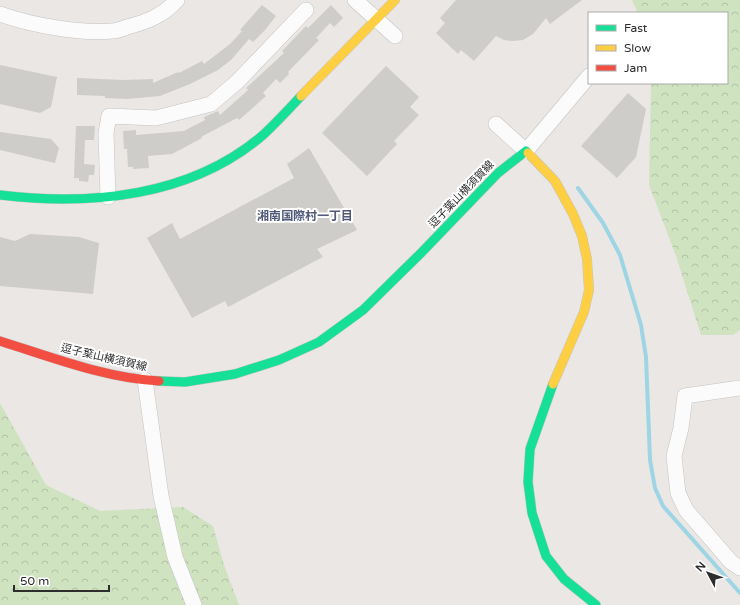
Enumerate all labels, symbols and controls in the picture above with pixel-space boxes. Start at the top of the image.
legend [588,12,728,84]
text: Fast [624,21,648,35]
text: Slow [624,41,651,55]
text: Jam [624,61,647,75]
street label: 逗子葉山横須賀線 [426,158,497,231]
district label: 湘南国際村一丁目 [257,209,353,223]
street label: 逗子葉山横須賀線 [60,341,148,374]
north arrow [688,553,728,593]
text: N [693,559,709,574]
scale bar [14,567,109,593]
text: 50 m [20,574,49,588]

